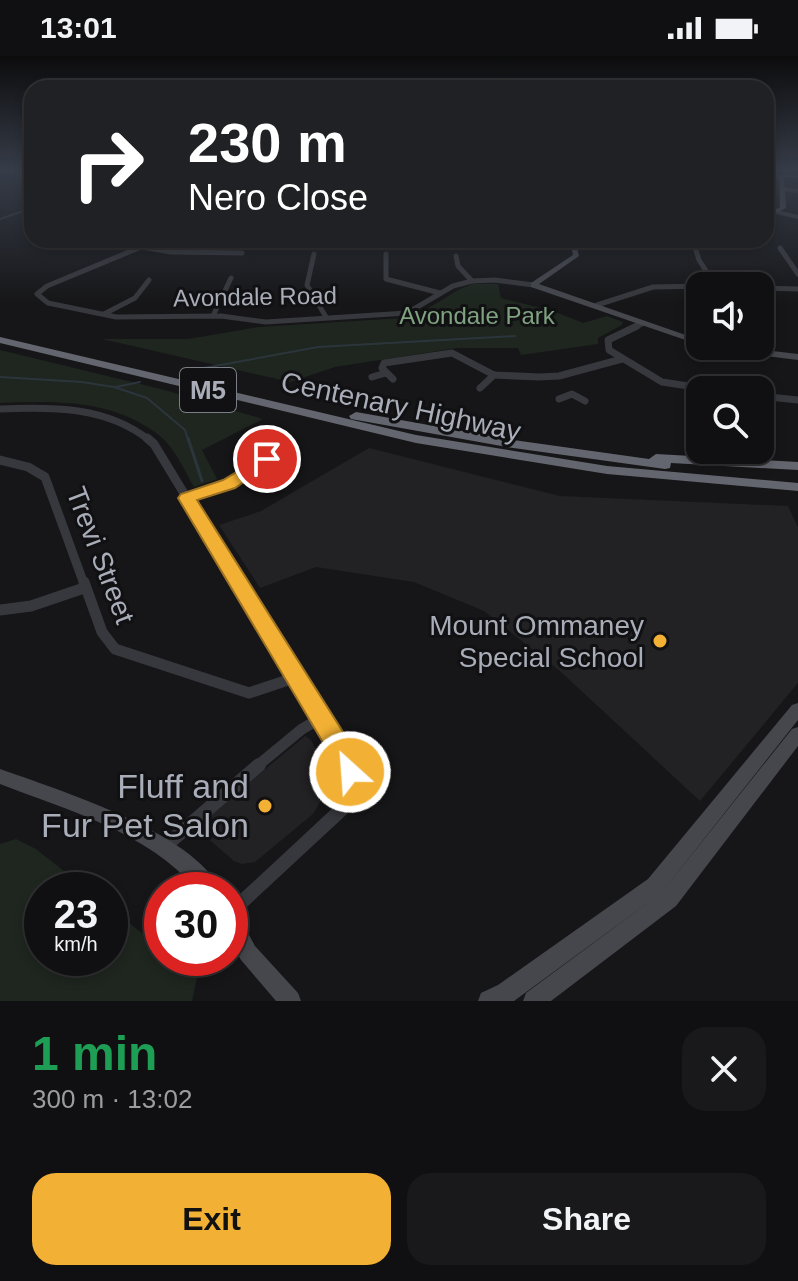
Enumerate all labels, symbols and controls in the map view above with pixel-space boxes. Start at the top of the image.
text: 13:01 [40,11,117,44]
text: 230 m [188,111,347,174]
icon: right [56,112,160,216]
text: Nero Close [188,177,368,218]
map controls [686,272,774,464]
button: sound [686,272,774,360]
street label: Avondale Road [173,282,337,311]
park label: Avondale Park [399,302,556,329]
street label: Centenary Highway [278,366,524,447]
road number: M5 [180,368,236,412]
button: search [686,376,774,464]
pin [233,425,301,493]
icon: arrive [245,437,289,481]
street label: Trevi Street [60,483,141,628]
place label: Mount Ommaney Special School [429,610,644,673]
marker: Mount Ommaney Special School [651,632,669,650]
position arrow [308,730,392,814]
place label: Fluff and Fur Pet Salon [41,767,249,844]
marker: Fluff and Fur Pet Salon [256,797,274,815]
speed limit sign: 30 [144,872,248,976]
text: 23 [54,892,98,936]
text: km/h [54,933,98,955]
text: 1 min [32,1027,157,1080]
button: close [682,1027,766,1111]
text: 300 m · 13:02 [32,1084,192,1114]
button: Exit [32,1173,391,1265]
button: Share [407,1173,766,1265]

